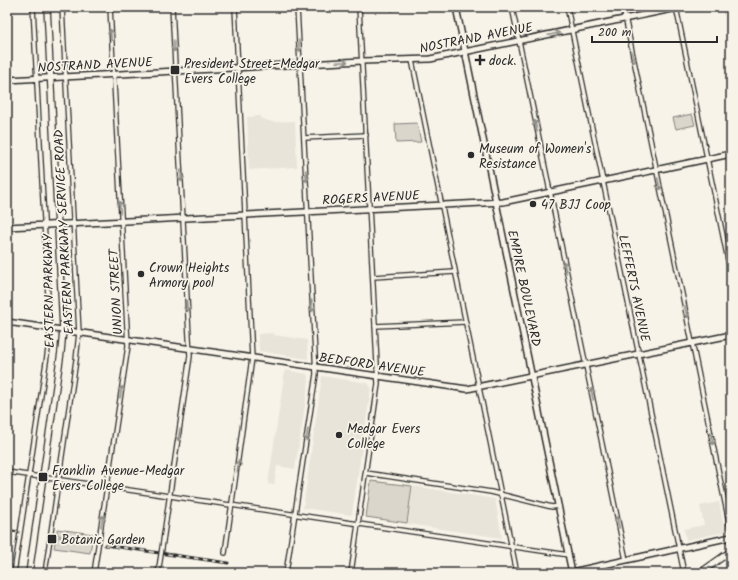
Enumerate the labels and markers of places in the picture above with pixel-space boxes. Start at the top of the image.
place label: dock. [489,51,516,72]
place label: President Street–Medgar Evers College [184,54,320,90]
marker: dock. [474,54,486,66]
marker: President Street–Medgar Evers College [169,64,181,76]
place label: Museum of Women's Resistance [479,139,592,175]
marker: Museum of Women's Resistance [466,150,476,160]
place label: 47 BJJ Coop [541,195,612,216]
marker: 47 BJJ Coop [528,199,538,209]
place label: Crown Heights Armory pool [149,258,230,294]
marker: Crown Heights Armory pool [136,269,146,279]
place label: Medgar Evers College [347,419,421,455]
marker: Medgar Evers College [334,430,344,440]
place label: Franklin Avenue-Medgar Evers College [52,461,185,497]
marker: Franklin Avenue-Medgar Evers College [37,471,49,483]
place label: Botanic Garden [61,530,145,551]
marker: Botanic Garden [46,533,58,545]

